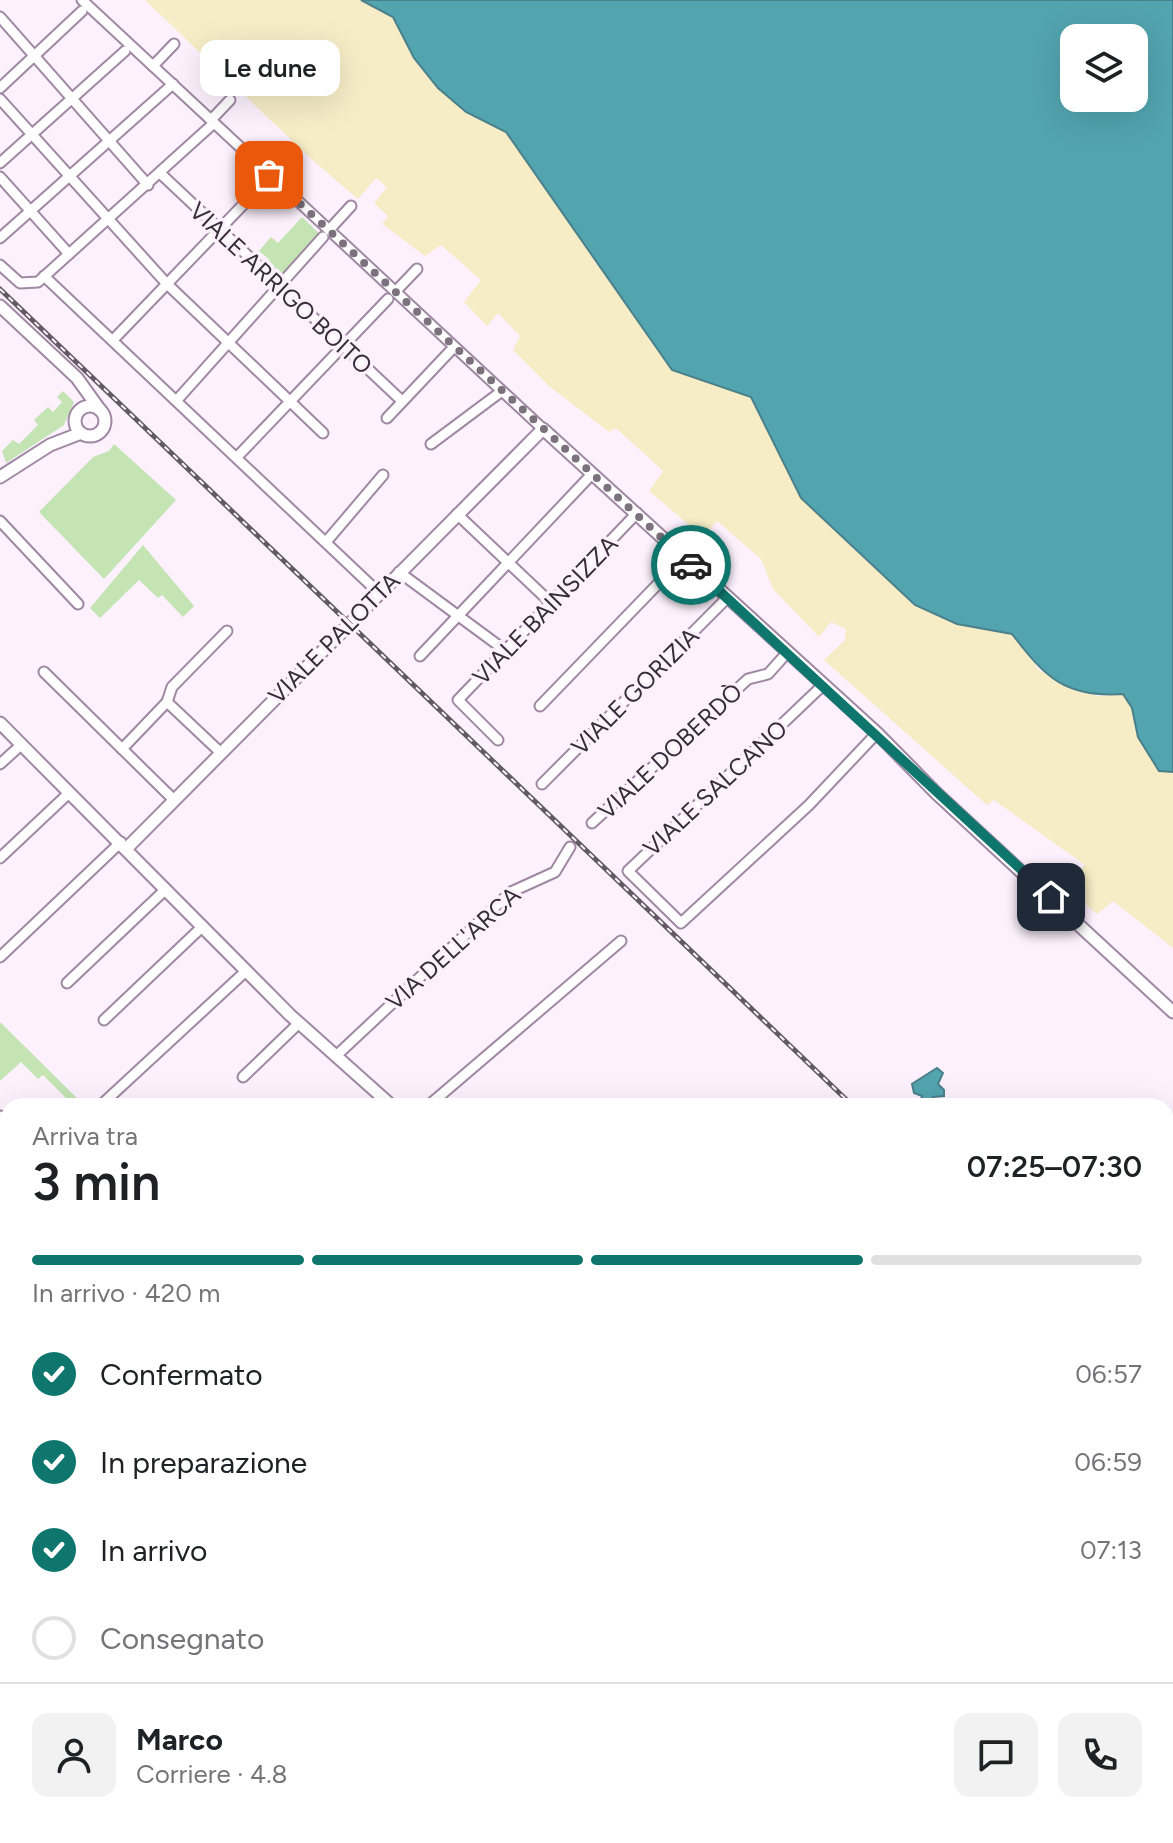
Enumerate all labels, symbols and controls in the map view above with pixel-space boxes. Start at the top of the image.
map controls [1060,24,1148,112]
button: layers [1060,24,1148,112]
callout: Le dune [199,39,339,95]
text: Le dune [223,52,317,84]
pin [235,141,303,209]
icon: bag [247,153,291,197]
street label: VIALE ARRIGO BOITO [184,196,378,380]
courier [651,525,731,605]
street label: VIALE BAINSIZZA [466,529,624,691]
icon: car [669,543,713,587]
street label: VIALE PALOTTA [262,566,406,710]
street label: VIALE GORIZIA [565,621,705,761]
street label: VIALE DOBERDÒ [592,677,748,825]
street label: VIALE SALCANO [637,714,793,862]
pin [1017,863,1085,931]
icon: home [1029,875,1073,919]
street label: VIA DELL'ARCA [380,880,527,1016]
text: Arriva tra [32,1120,138,1152]
text: 07:25–07:30 [967,1148,1142,1185]
text: 3 min [32,1151,160,1213]
text: In arrivo · 420 m [32,1277,220,1309]
icon: check [32,1352,76,1396]
text: Confermato [100,1356,263,1393]
text: 06:57 [1075,1358,1142,1390]
icon: check [32,1440,76,1484]
text: In preparazione [100,1444,307,1481]
text: 06:59 [1074,1446,1142,1478]
icon: check [32,1528,76,1572]
text: In arrivo [100,1532,207,1569]
text: 07:13 [1080,1534,1142,1566]
text: Consegnato [100,1620,264,1657]
button: person [32,1713,116,1797]
button: chat [954,1713,1038,1797]
button: phone [1058,1713,1142,1797]
text: Marco [136,1721,223,1758]
text: Corriere · 4.8 [136,1758,288,1790]

